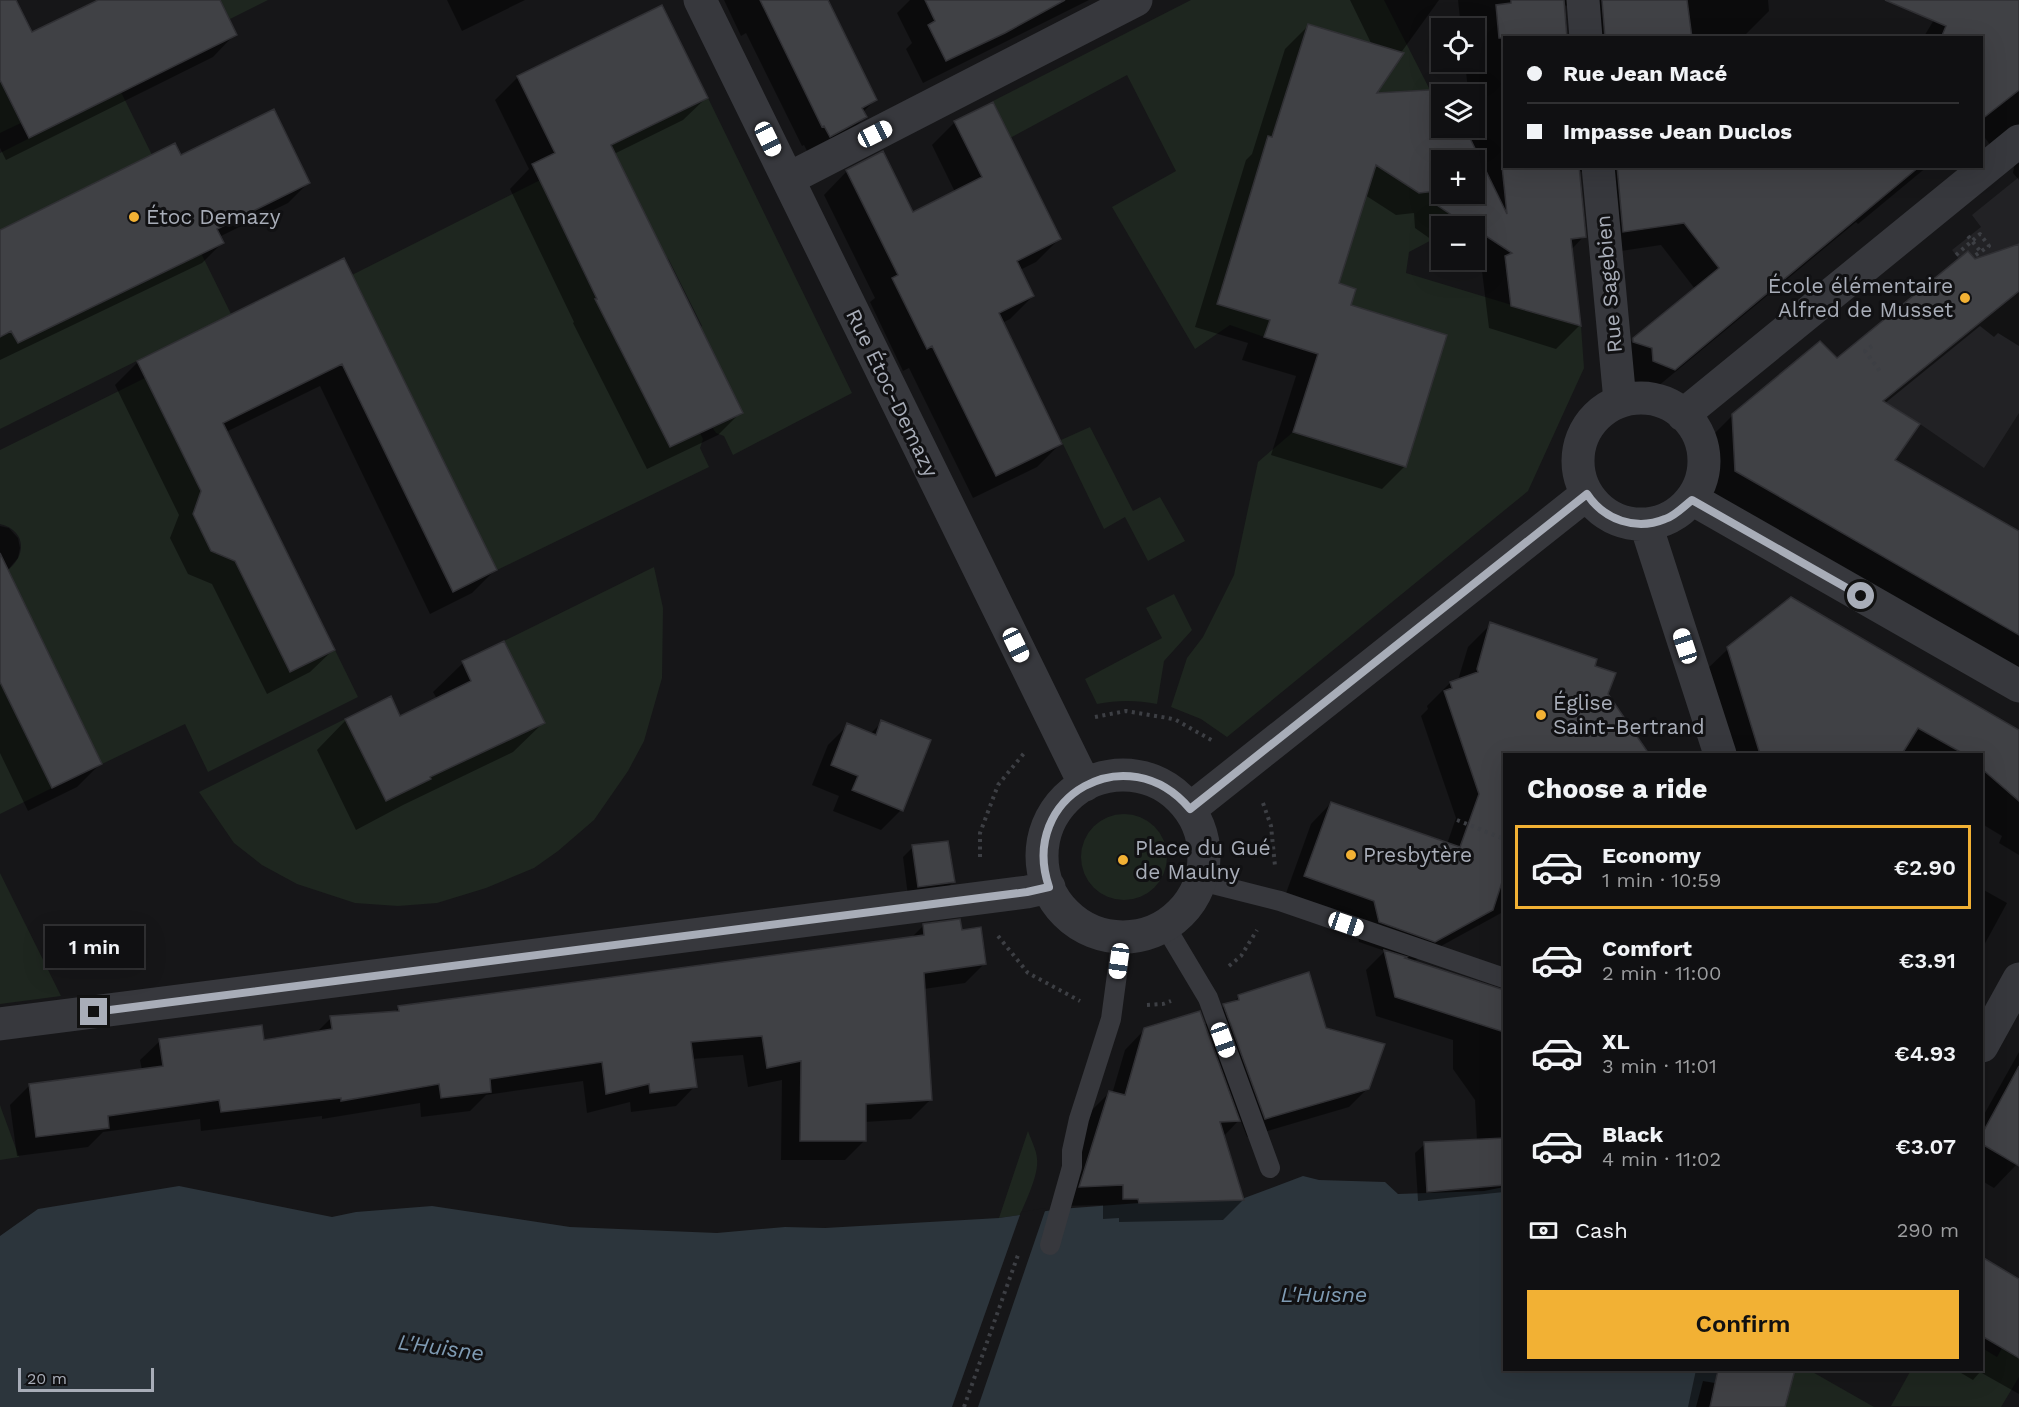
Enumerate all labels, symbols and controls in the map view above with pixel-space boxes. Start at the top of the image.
map controls [1431,18,1485,270]
button: locate [1431,18,1485,72]
text: Rue Jean Macé [1563,61,1727,86]
button: layers [1431,84,1485,138]
car [855,118,895,150]
car [752,119,784,159]
text: Impasse Jean Duclos [1563,119,1792,144]
button: + [1431,150,1485,204]
place label: Étoc Demazy [146,204,281,229]
marker: Étoc Demazy [127,210,141,224]
street label: Rue Sagebien [1590,214,1627,354]
button: − [1431,216,1485,270]
place label: École élémentaire Alfred de Musset [1768,273,1953,322]
marker: École élémentaire Alfred de Musset [1958,291,1972,305]
street label: Rue Étoc-Demazy [841,305,944,481]
route start [1847,582,1874,609]
car [1000,625,1032,665]
car [1671,626,1699,666]
place label: Église Saint-Bertrand [1553,690,1705,739]
marker: Église Saint-Bertrand [1534,708,1548,722]
text: Choose a ride [1527,773,1707,805]
place label: Place du Gué de Maulny [1135,835,1271,884]
icon: car [1530,840,1584,894]
place label: Presbytère [1363,842,1472,867]
text: Economy [1602,843,1701,868]
marker: Presbytère [1344,848,1358,862]
marker: Place du Gué de Maulny [1116,853,1130,867]
text: €2.90 [1894,855,1956,880]
text: 1 min · 10:59 [1602,868,1721,892]
car [1326,910,1366,938]
callout: 1 min [44,925,144,967]
icon: car [1530,933,1584,987]
text: 1 min [69,935,120,959]
text: Comfort [1602,936,1692,961]
car [1108,942,1130,980]
text: €3.91 [1899,948,1956,973]
text: 2 min · 11:00 [1602,961,1721,985]
route end [80,998,107,1025]
car [1208,1020,1238,1060]
icon: car [1530,1026,1584,1080]
text: XL [1602,1029,1630,1054]
text: €4.93 [1894,1041,1956,1066]
text: 3 min · 11:01 [1602,1054,1717,1078]
icon: car [1530,1119,1584,1173]
text: Black [1602,1122,1663,1147]
text: €3.07 [1895,1134,1956,1159]
text: 4 min · 11:02 [1602,1147,1721,1171]
icon: cash [1527,1214,1560,1247]
text: Cash [1575,1218,1628,1243]
text: 290 m [1897,1218,1959,1242]
water label: L'Huisne [1281,1282,1367,1307]
button: Confirm [1527,1290,1959,1359]
water label: L'Huisne [396,1329,486,1366]
scale bar [18,1365,154,1392]
text: 20 m [27,1369,67,1388]

